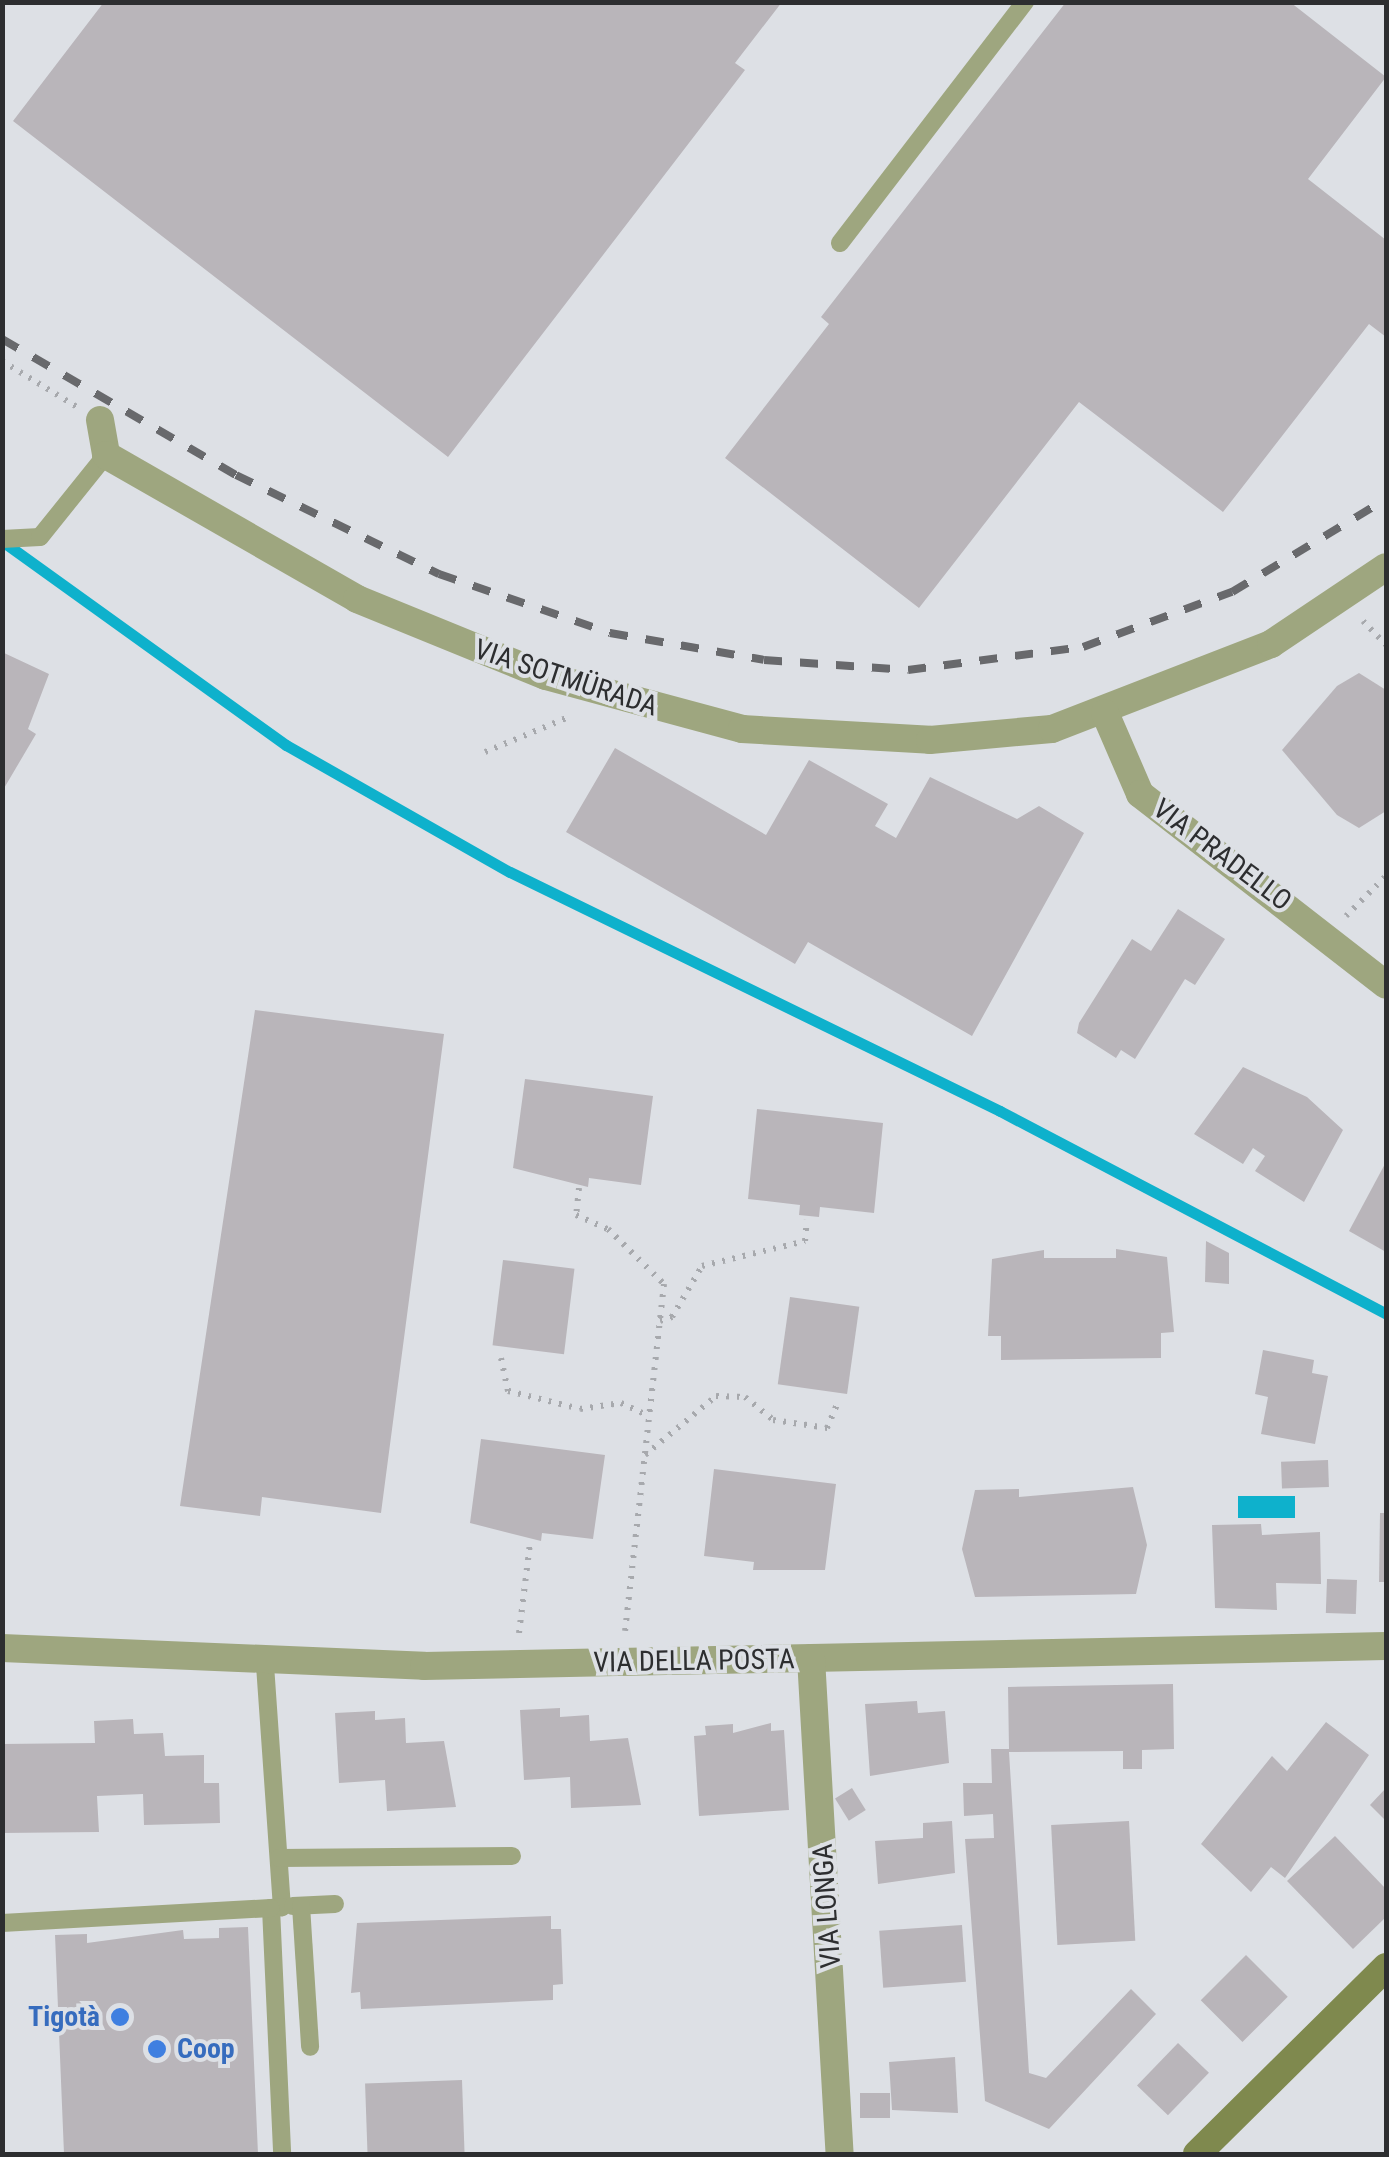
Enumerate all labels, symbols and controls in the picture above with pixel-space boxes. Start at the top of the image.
street label: VIA SOTMÜRADA [470,633,662,723]
street label: VIA PRADELLO [1146,792,1298,918]
street label: VIA DELLA POSTA [593,1642,795,1680]
street label: VIA LONGA [806,1843,848,1969]
place label: Tigotà [28,2000,100,2034]
marker: Tigotà [109,2006,131,2028]
place label: Coop [177,2032,235,2066]
marker: Coop [146,2038,168,2060]

